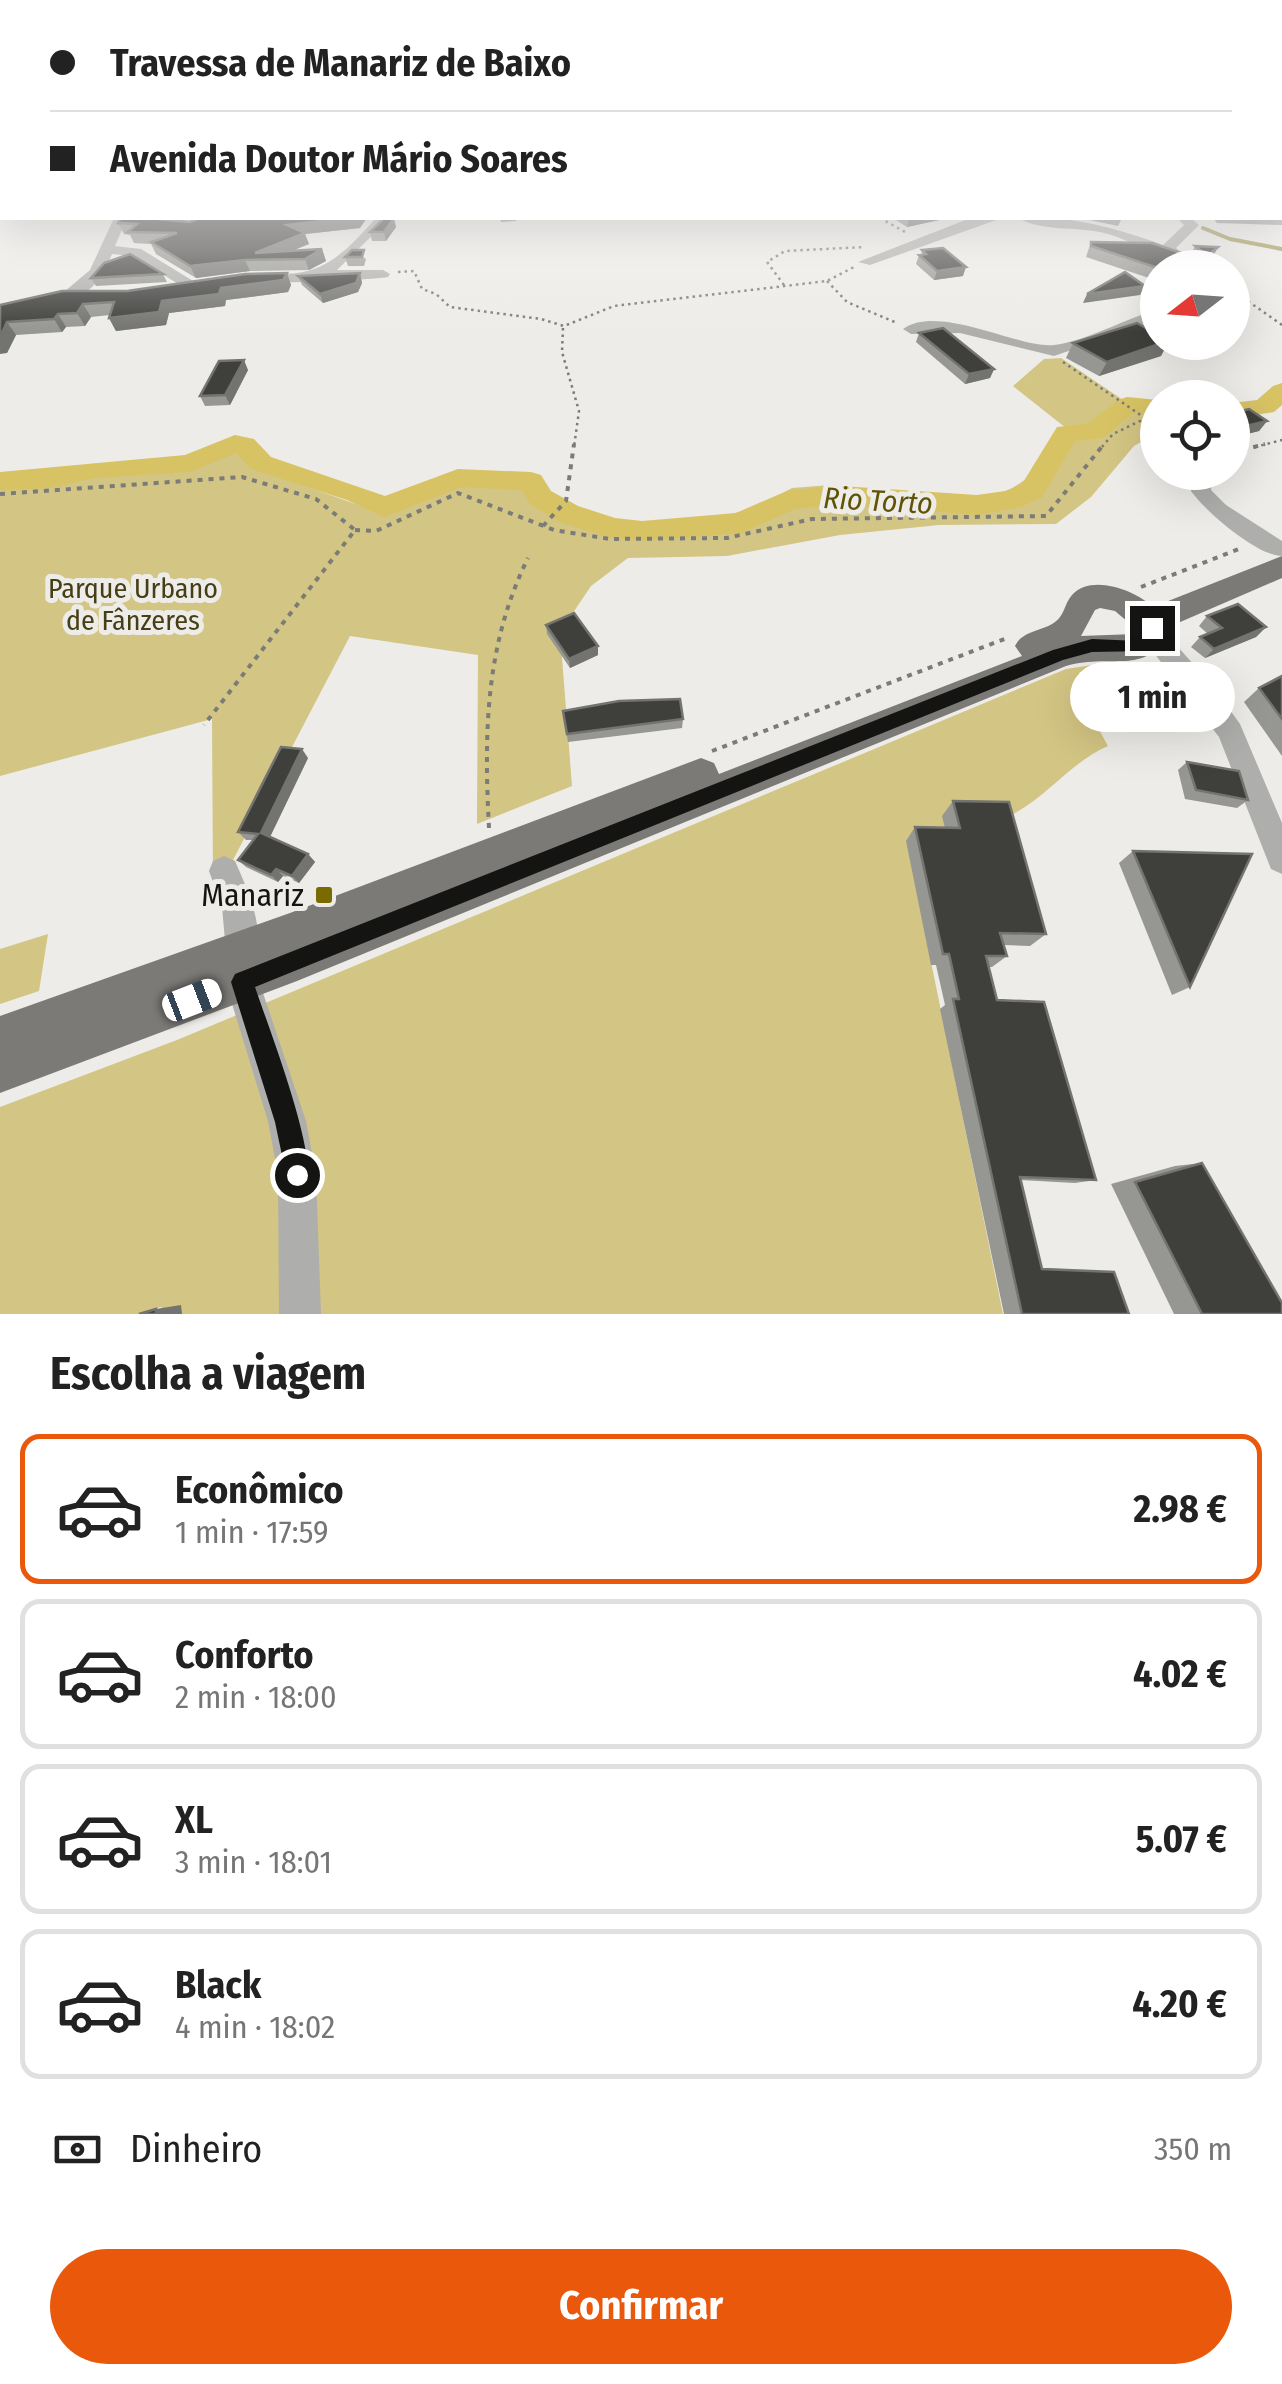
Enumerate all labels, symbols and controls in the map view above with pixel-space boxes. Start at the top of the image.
text: Travessa de Manariz de Baixo [110,40,571,86]
text: Avenida Doutor Mário Soares [110,136,568,182]
north arrow [1140,250,1250,360]
map controls [1140,250,1250,490]
button: locate [1140,380,1250,490]
water label: Rio Torto [822,480,934,522]
park label: Parque Urbano de Fânzeres [48,572,218,637]
route end [1130,606,1175,651]
callout: 1 min [1070,663,1234,733]
text: 1 min [1118,678,1187,716]
place label: Manariz [201,876,304,914]
marker: Manariz [313,884,335,906]
car [159,975,225,1025]
route start [275,1153,320,1198]
text: Escolha a viagem [50,1347,366,1401]
icon: car [55,1464,145,1554]
text: Econômico [175,1467,344,1513]
text: 2.98 € [1134,1486,1227,1532]
text: 1 min · 17:59 [175,1513,328,1551]
icon: car [55,1629,145,1719]
text: Conforto [175,1632,314,1678]
text: 4.02 € [1133,1651,1227,1697]
text: 2 min · 18:00 [175,1678,337,1716]
icon: car [55,1794,145,1884]
text: XL [175,1797,213,1843]
text: 5.07 € [1136,1816,1227,1862]
text: 3 min · 18:01 [175,1843,332,1881]
icon: car [55,1959,145,2049]
text: Black [175,1962,261,2008]
text: 4.20 € [1132,1981,1227,2027]
text: 4 min · 18:02 [175,2008,335,2046]
icon: cash [50,2122,105,2177]
text: Dinheiro [130,2126,262,2172]
text: 350 m [1154,2130,1232,2168]
button: Confirmar [50,2249,1232,2364]

